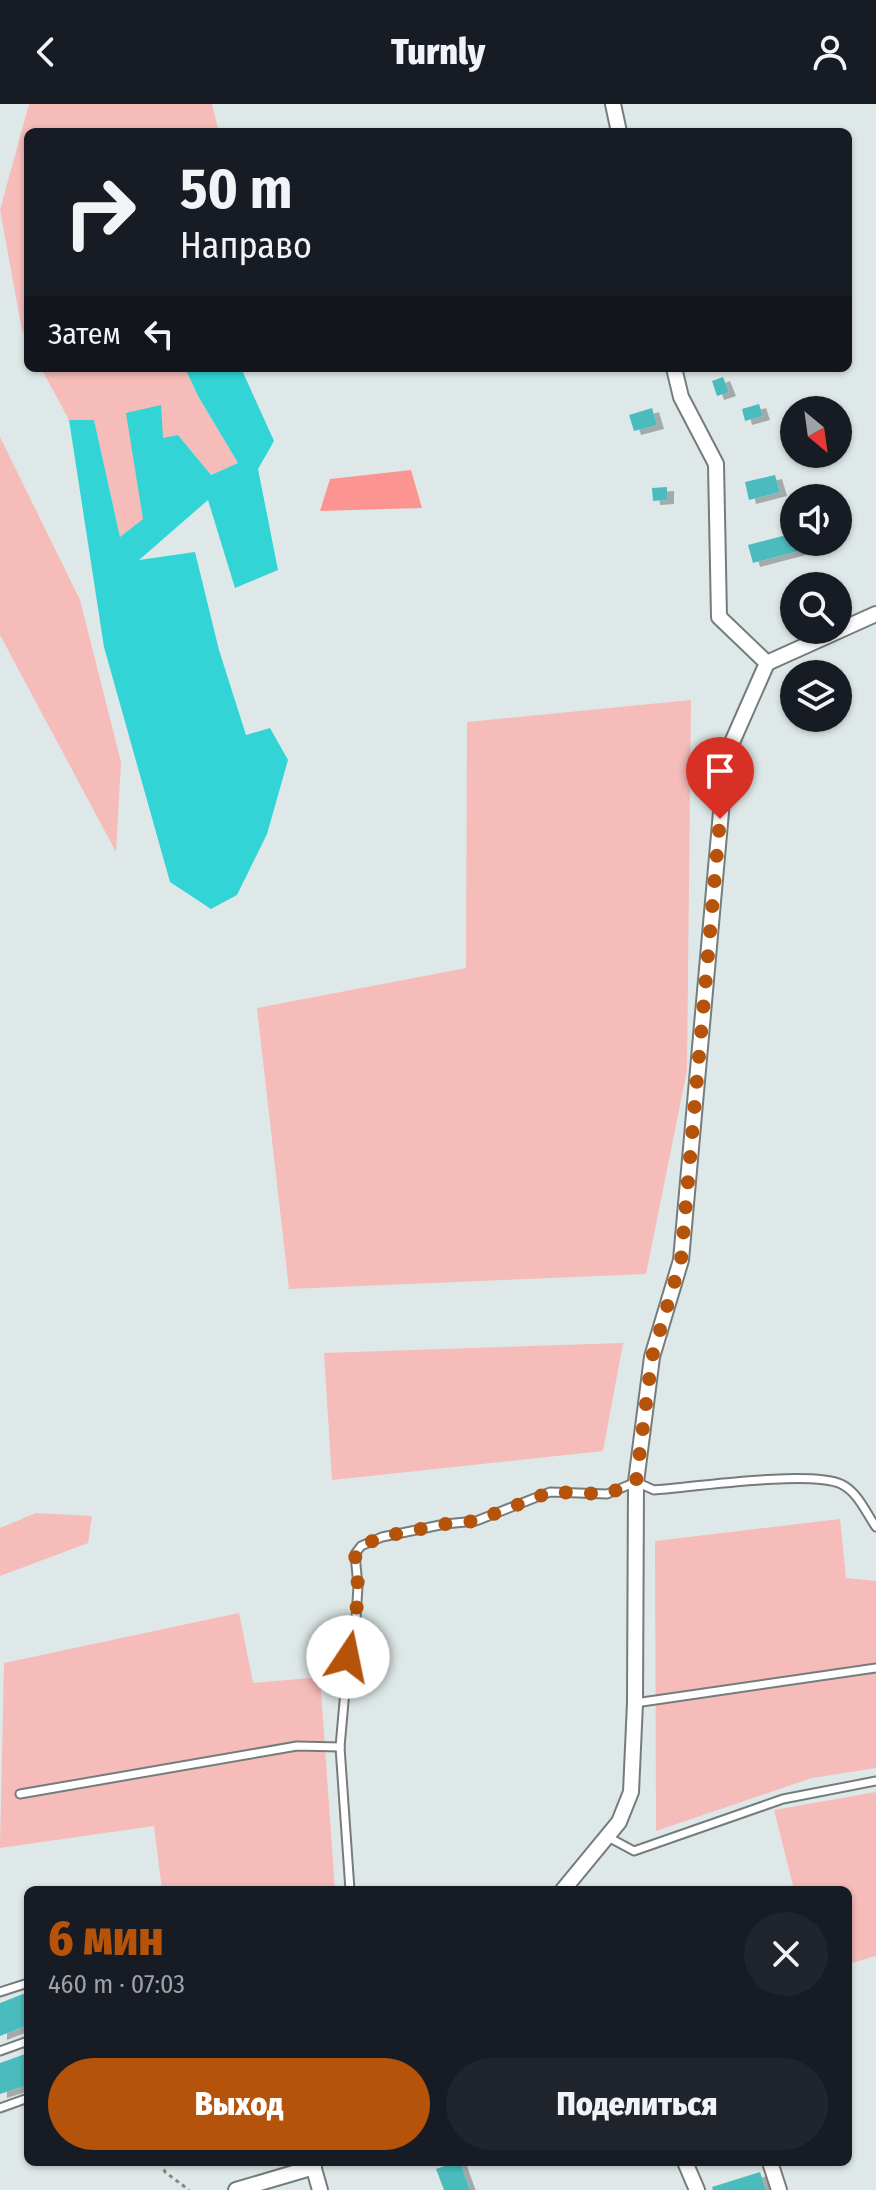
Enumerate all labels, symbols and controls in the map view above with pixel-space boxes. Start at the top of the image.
icon: back [24,30,68,74]
text: Turnly [391,30,485,74]
icon: person [808,30,852,74]
text: 50 m [180,156,292,223]
icon: right [48,160,152,264]
text: Направо [180,224,312,268]
icon: left [137,312,181,356]
text: Затем [48,316,121,352]
north arrow [780,396,852,468]
map controls [780,396,852,732]
button: sound [780,484,852,556]
button: search [780,572,852,644]
button: layers [780,660,852,732]
pin [686,737,754,819]
icon: arrive [698,749,742,793]
position arrow [306,1615,390,1699]
text: 6 мин [48,1910,164,1968]
button: close [744,1912,828,1996]
text: 460 m · 07:03 [48,1969,185,2000]
button: Выход [48,2058,430,2150]
button: Поделиться [446,2058,828,2150]

